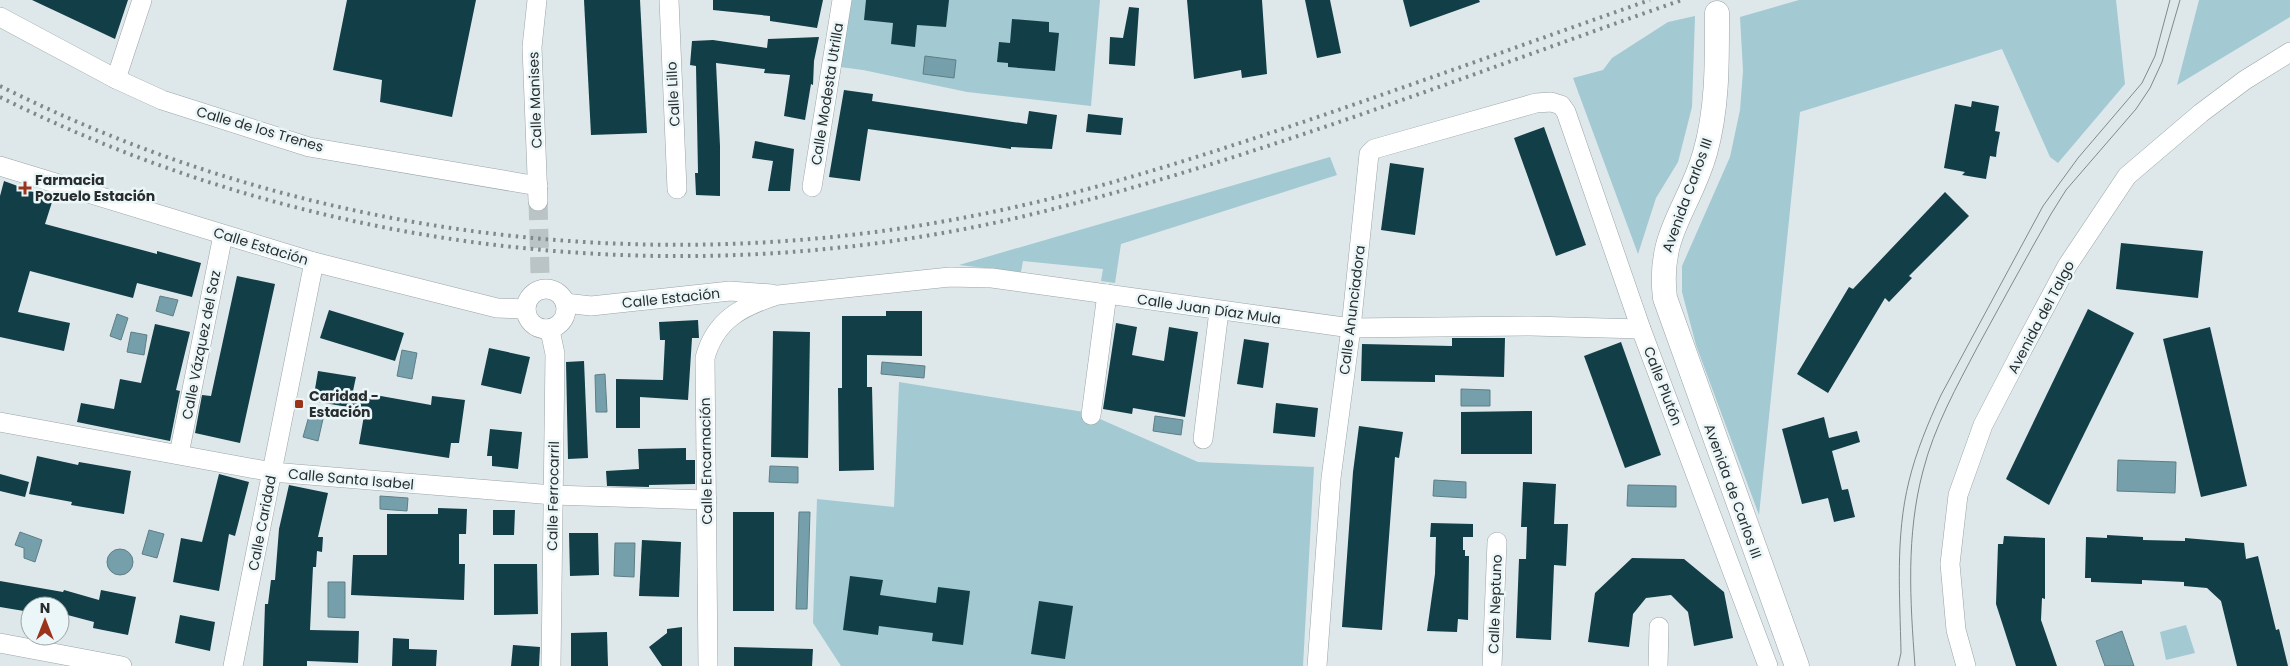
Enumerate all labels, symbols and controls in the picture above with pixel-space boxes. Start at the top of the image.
street label: Calle Modesta Utrilla [806,21,848,167]
street label: Calle Manises [523,51,547,149]
street label: Calle Lillo [661,61,685,127]
street label: Calle de los Trenes [194,101,326,157]
street label: Avenida Carlos III [1657,135,1717,255]
place label: Farmacia Pozuelo Estación [35,170,155,206]
marker: Farmacia Pozuelo Estación [19,182,31,194]
street label: Calle Estación [211,222,311,270]
street label: Calle Anunciadora [1334,244,1370,376]
street label: Avenida del Talgo [2003,257,2079,377]
street label: Calle Vázquez del Saz [177,269,225,421]
street label: Calle Estación [621,283,721,313]
street label: Calle Juan Díaz Mula [1136,289,1282,329]
street label: Calle Plutón [1639,344,1687,428]
place label: Caridad - Estación [309,386,379,422]
street label: Calle Encarnación [695,397,717,525]
marker: Caridad - Estación [293,398,305,410]
street label: Avenida de Carlos III [1699,421,1767,561]
street label: Calle Ferrocarril [542,441,564,551]
street label: Calle Santa Isabel [287,464,415,494]
street label: Calle Caridad [243,474,281,572]
street label: Calle Neptuno [1483,554,1507,654]
north arrow [20,596,70,646]
text: N [40,598,50,618]

